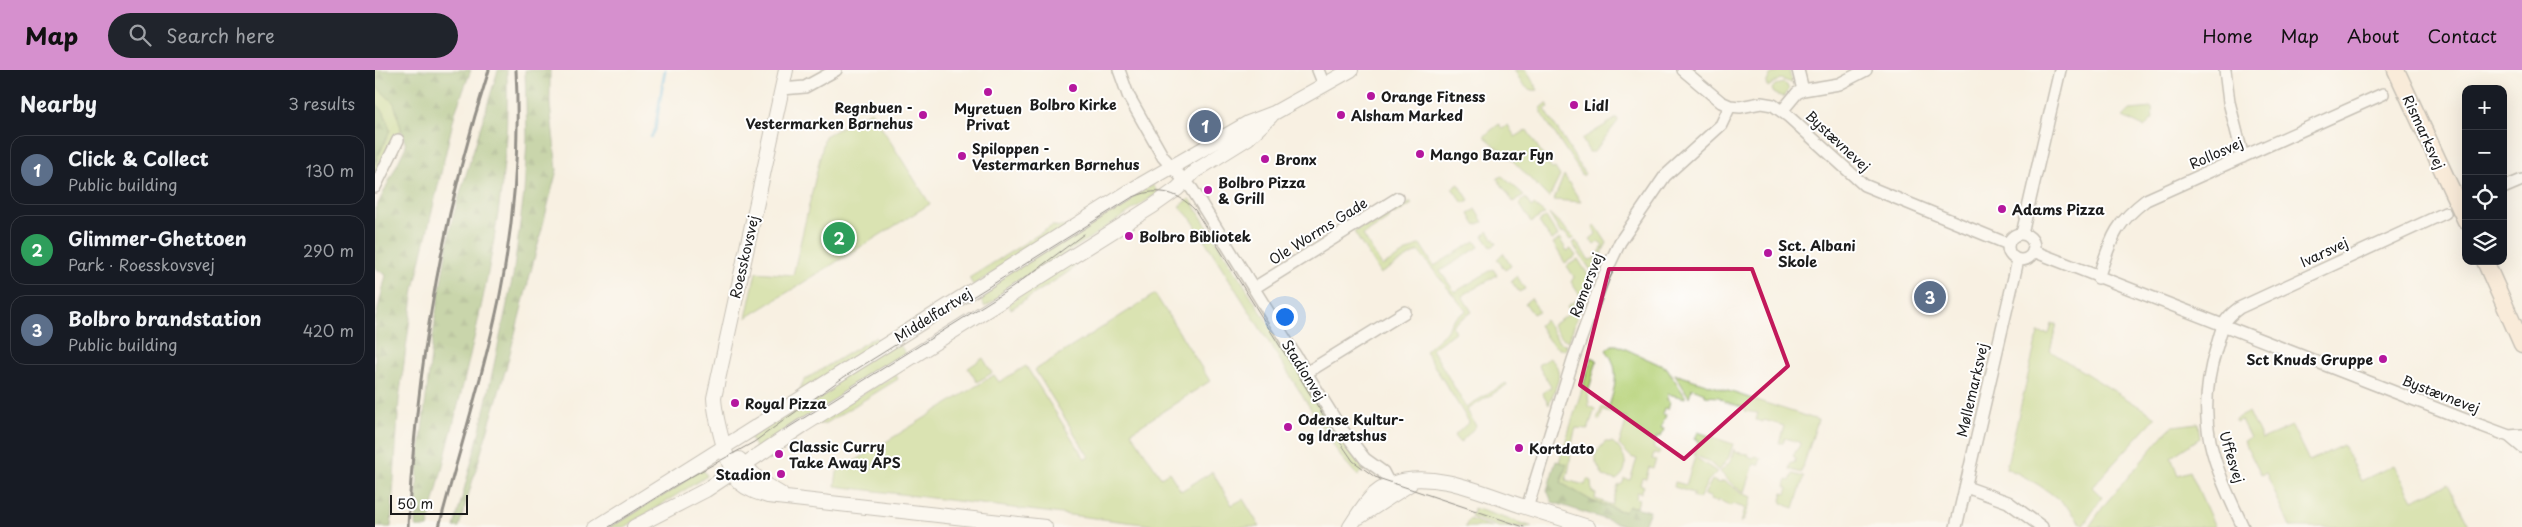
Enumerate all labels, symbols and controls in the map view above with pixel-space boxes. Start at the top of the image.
search box [108,13,458,58]
text: Map [25,17,78,53]
icon: search [126,21,154,49]
text: Search here [166,21,275,49]
text: Home [2202,22,2252,49]
text: Map [2280,22,2319,49]
text: About [2347,22,2399,49]
text: Contact [2427,22,2497,49]
marker: Bolbro Kirke [1067,82,1079,94]
map controls [2462,85,2507,265]
button: + [2462,85,2507,130]
marker: Myretuen Privat [982,86,994,98]
place label: Orange Fitness [1381,86,1486,107]
text: Nearby [20,87,97,119]
marker: Orange Fitness [1365,90,1377,102]
text: 3 results [288,91,355,115]
street label: Rismarksvej [2398,91,2450,173]
place label: Bolbro Kirke [1029,94,1117,115]
place label: Lidl [1584,95,1609,116]
place label: Regnbuen - Vestermarken Børnehus [745,97,913,134]
place label: Myretuen Privat [954,98,1022,135]
marker: Lidl [1568,99,1580,111]
place label: Alsham Marked [1351,105,1463,126]
street label: Bystævnevej [1801,105,1875,177]
pin: 1 [1189,107,1221,145]
marker: Regnbuen - Vestermarken Børnehus [917,109,929,121]
marker: Alsham Marked [1335,109,1347,121]
button: − [2462,130,2507,175]
street label: Rollosvej [2186,132,2246,174]
place label: Spiloppen - Vestermarken Børnehus [972,138,1140,175]
text: Click & Collect [68,144,209,172]
place label: Mango Bazar Fyn [1430,144,1554,165]
marker: Mango Bazar Fyn [1414,148,1426,160]
place label: Bronx [1275,149,1317,170]
marker: Spiloppen - Vestermarken Børnehus [956,150,968,162]
marker: Bronx [1259,153,1271,165]
text: 1 [33,158,41,182]
text: 130 m [306,158,354,182]
text: Public building [68,172,178,196]
place label: Bolbro Pizza & Grill [1218,172,1306,209]
button: locate [2462,175,2507,220]
marker: Bolbro Pizza & Grill [1202,184,1214,196]
street label: Ole Worms Gade [1265,192,1371,270]
place label: Adams Pizza [2012,199,2105,220]
marker: Adams Pizza [1996,203,2008,215]
street label: Roesskovsvej [724,213,764,301]
pin: 2 [823,219,855,257]
button: layers [2462,220,2507,265]
text: Glimmer-Ghettoen [68,224,247,252]
place label: Bolbro Bibliotek [1139,226,1252,247]
marker: Bolbro Bibliotek [1123,230,1135,242]
street label: Ivarsvej [2297,232,2351,272]
place label: Sct. Albani Skole [1778,235,1856,272]
text: 2 [31,238,43,262]
text: 290 m [303,238,354,262]
marker: Sct. Albani Skole [1762,247,1774,259]
street label: Rømersvej [1564,250,1608,320]
text: Park · Roesskovsvej [68,252,215,276]
pin: 3 [1914,278,1946,316]
street label: Middelfartvej [890,283,976,347]
text: Bolbro brandstation [68,304,261,332]
your location [1272,304,1298,330]
text: 3 [32,318,42,342]
text: 420 m [303,318,354,342]
text: Public building [68,332,178,356]
street label: Stadionvej [1277,335,1331,405]
street label: Møllemarksvej [1951,341,1993,439]
place label: Sct Knuds Gruppe [2246,349,2373,370]
marker: Sct Knuds Gruppe [2377,353,2389,365]
street label: Bystævnevej [2399,370,2483,418]
place label: Royal Pizza [745,393,827,414]
marker: Royal Pizza [729,397,741,409]
place label: Odense Kultur- og Idrætshus [1298,409,1405,446]
marker: Odense Kultur- og Idrætshus [1282,421,1294,433]
street label: Uffesvej [2214,428,2250,486]
place label: Classic Curry Take Away APS [789,436,901,473]
place label: Kortdato [1529,438,1594,459]
marker: Kortdato [1513,442,1525,454]
marker: Classic Curry Take Away APS [773,448,785,460]
place label: Stadion [716,464,771,485]
marker: Stadion [775,468,787,480]
scale bar [390,492,467,515]
text: 50 m [397,493,433,514]

